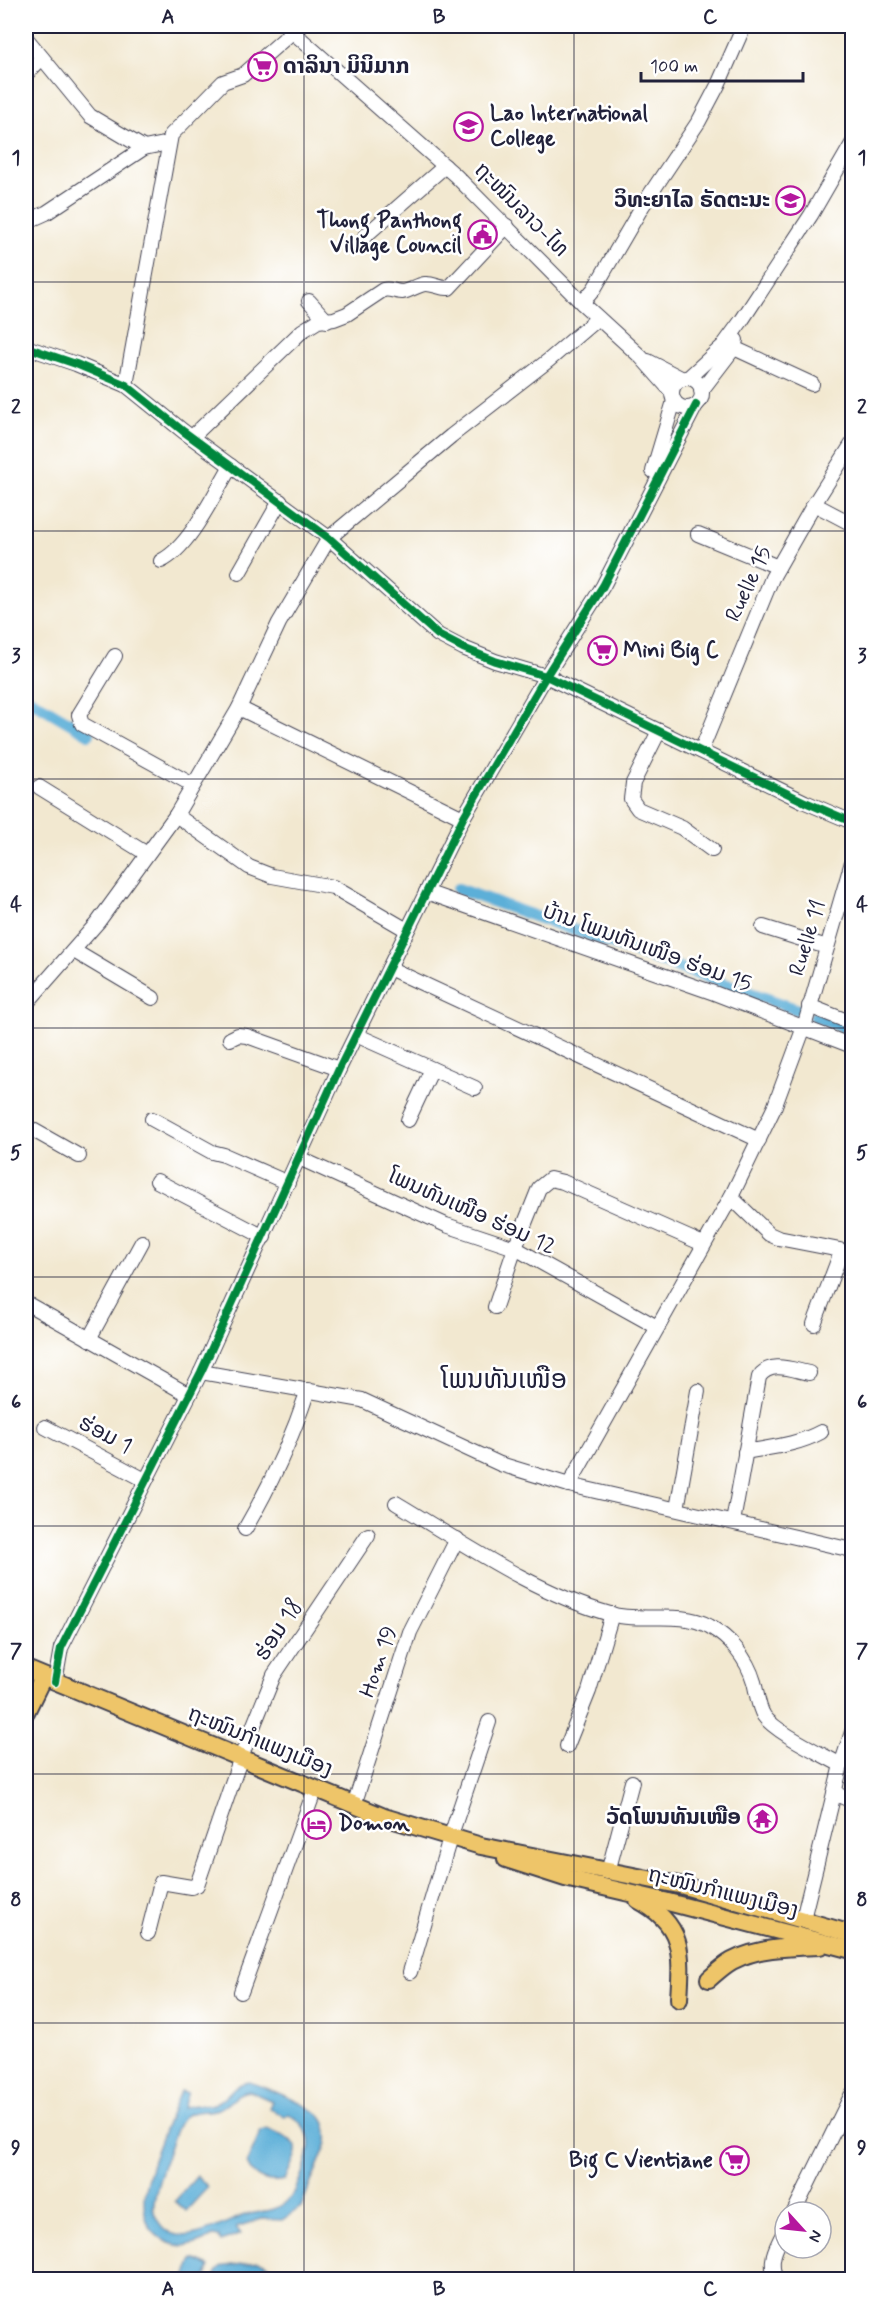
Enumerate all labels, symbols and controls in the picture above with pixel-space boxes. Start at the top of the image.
text: A [161,4,175,31]
text: B [433,4,446,31]
text: C [703,4,718,31]
scale bar [641,45,803,83]
supermarket icon: ດາລິນາ ມິນິມາກ [246,51,278,83]
place label: ດາລິນາ ມິນິມາກ [283,53,409,81]
text: 100 m [650,55,698,79]
place label: Lao International College [490,100,649,154]
school or university icon: Lao International College [453,111,485,143]
text: 1 [12,145,20,172]
text: 1 [858,145,866,172]
street label: ຖະໜົນລາວ-ໄທ [467,156,575,264]
school or university icon: ວິທະຍາໄລ ຣັດຕະນະ [775,185,807,217]
place label: ວິທະຍາໄລ ຣັດຕະນະ [614,187,770,215]
place label: Thong Panthong Village Council [316,207,463,261]
public building icon: Thong Panthong Village Council [467,218,499,250]
text: 2 [11,394,21,421]
text: 2 [857,394,867,421]
street label: Ruelle 15 [719,542,779,626]
supermarket icon: Mini Big C [586,635,618,667]
place label: Mini Big C [623,637,719,666]
text: 3 [11,643,21,670]
text: 3 [857,643,867,670]
text: 4 [10,892,22,919]
text: 4 [856,892,868,919]
street label: ບ້ານ ໂພນທັນເໜືອ ຮ່ອມ 15 [539,897,755,999]
street label: Ruelle 11 [783,897,833,979]
text: 5 [10,1140,22,1167]
text: 5 [856,1140,868,1167]
street label: ໂພນທັນເໜືອ ຮ່ອມ 12 [383,1162,560,1261]
district label: ໂພນທັນເໜືອ [440,1364,567,1398]
text: 6 [11,1389,21,1416]
text: 6 [857,1389,867,1416]
street label: ຮ່ອມ 1 [74,1409,136,1461]
street label: ຮ່ອມ 18 [249,1594,309,1666]
street label: Hom 19 [354,1623,404,1701]
text: 7 [10,1638,22,1665]
text: 7 [856,1638,868,1665]
street label: ຖະໜົນກຳແພງເມືອງ [183,1700,337,1784]
temple icon: ວັດໂພນທັນເໜືອ [746,1802,778,1834]
place label: ວັດໂພນທັນເໜືອ [606,1804,741,1832]
hotel icon: Domon [301,1808,333,1840]
place label: Domon [338,1810,410,1838]
street label: ຖະໜົນກຳແພງເມືອງ [645,1861,801,1925]
text: 8 [10,1887,22,1914]
text: 8 [856,1887,868,1914]
text: 9 [11,2135,21,2162]
text: 9 [857,2135,867,2162]
supermarket icon: Big C Vientiane [718,2145,750,2177]
place label: Big C Vientiane [569,2147,713,2179]
north arrow [773,2200,833,2260]
text: N [803,2227,827,2246]
text: A [161,2276,175,2303]
text: B [433,2276,446,2303]
text: C [703,2276,718,2303]

